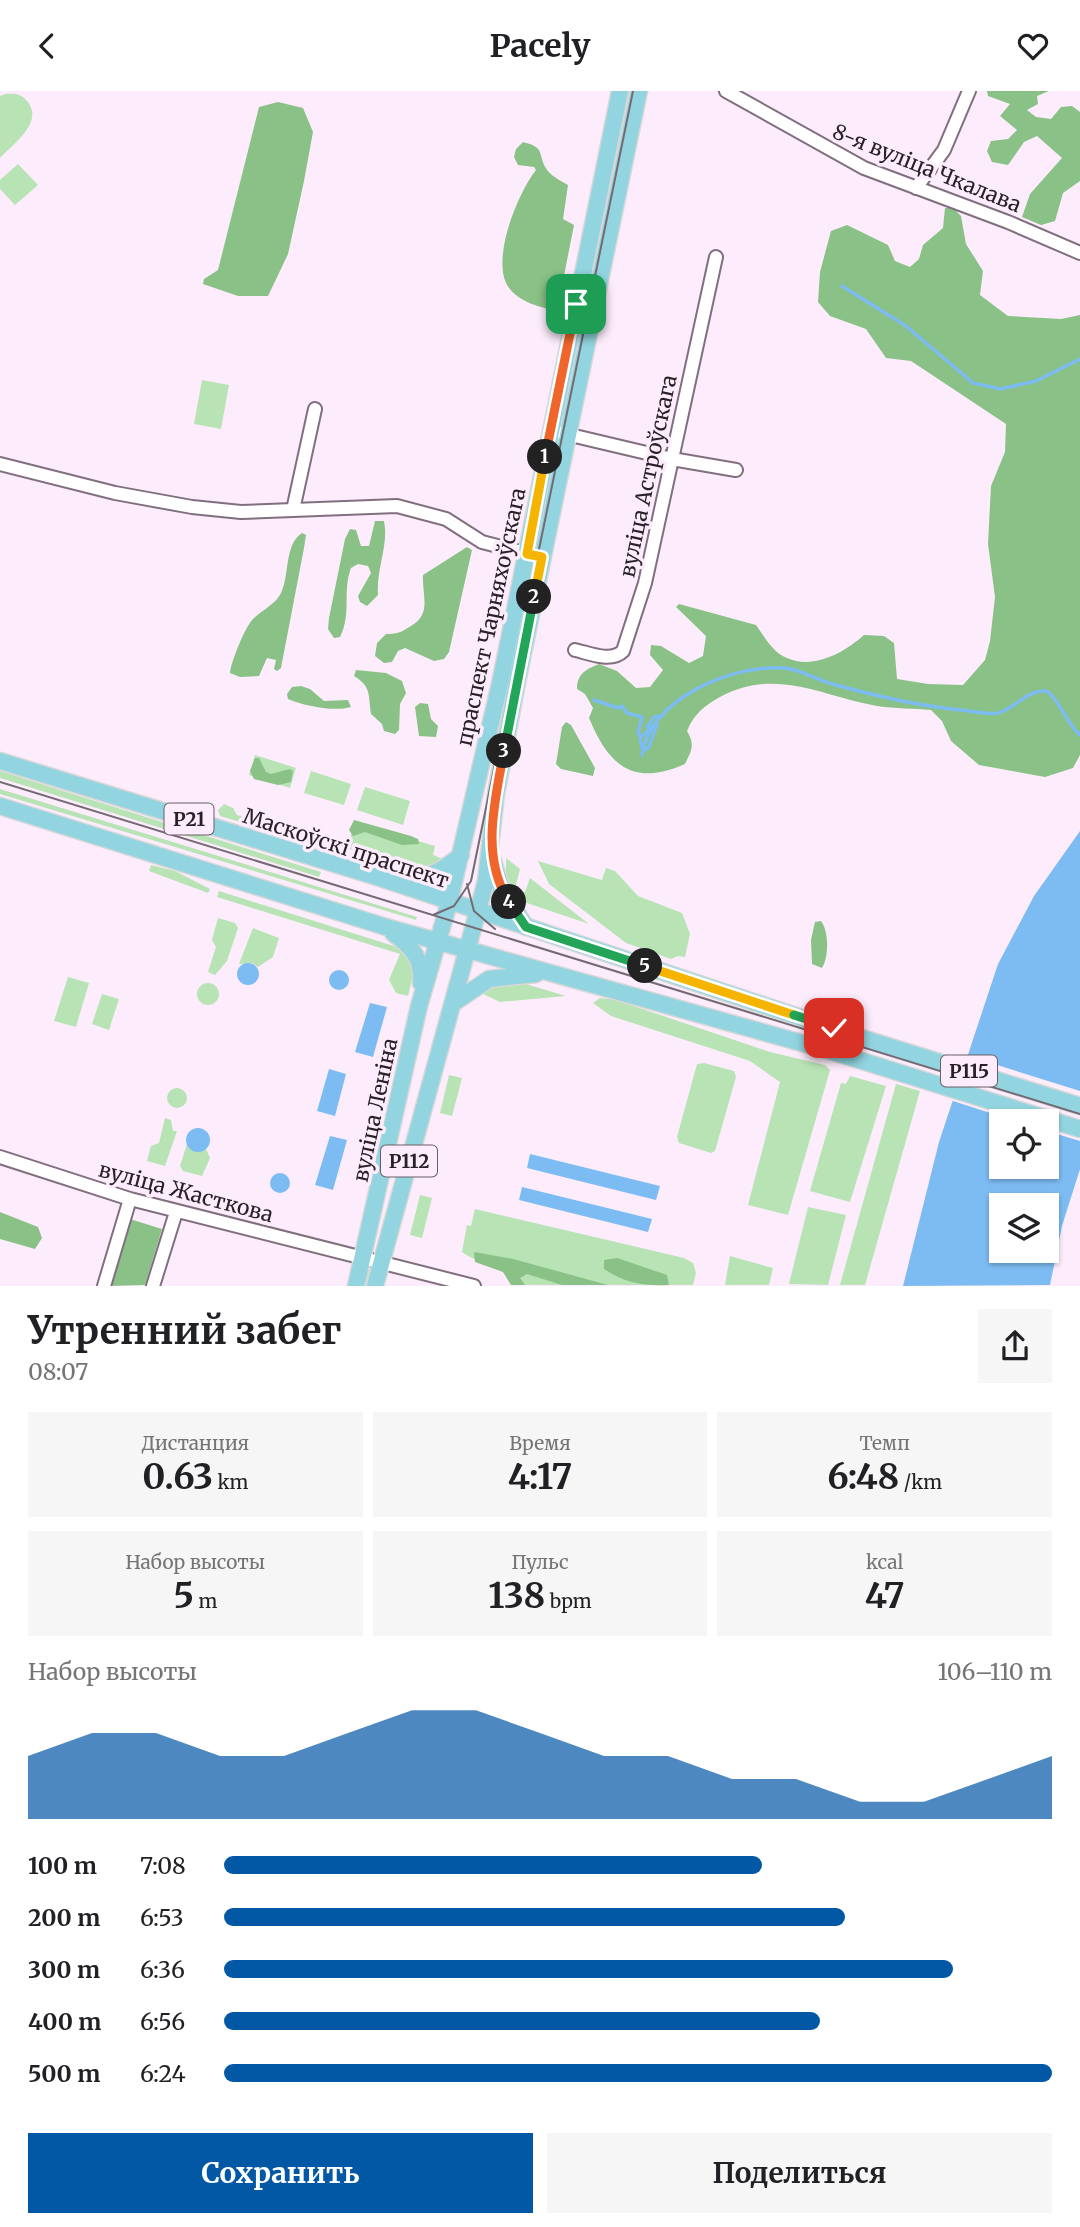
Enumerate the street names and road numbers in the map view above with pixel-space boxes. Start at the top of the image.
street label: 8-я вуліца Чкалава [829,118,1025,218]
street label: вуліца Астроўскага [613,372,683,580]
street label: праспект Чарняхоўскага [450,485,532,749]
street label: Маскоўскі праспект [240,802,453,894]
road number: Р21 [164,803,214,835]
street label: вуліца Леніна [347,1036,403,1184]
road number: Р115 [941,1055,997,1087]
road number: Р112 [381,1145,437,1177]
street label: вуліца Жасткова [96,1156,276,1228]

